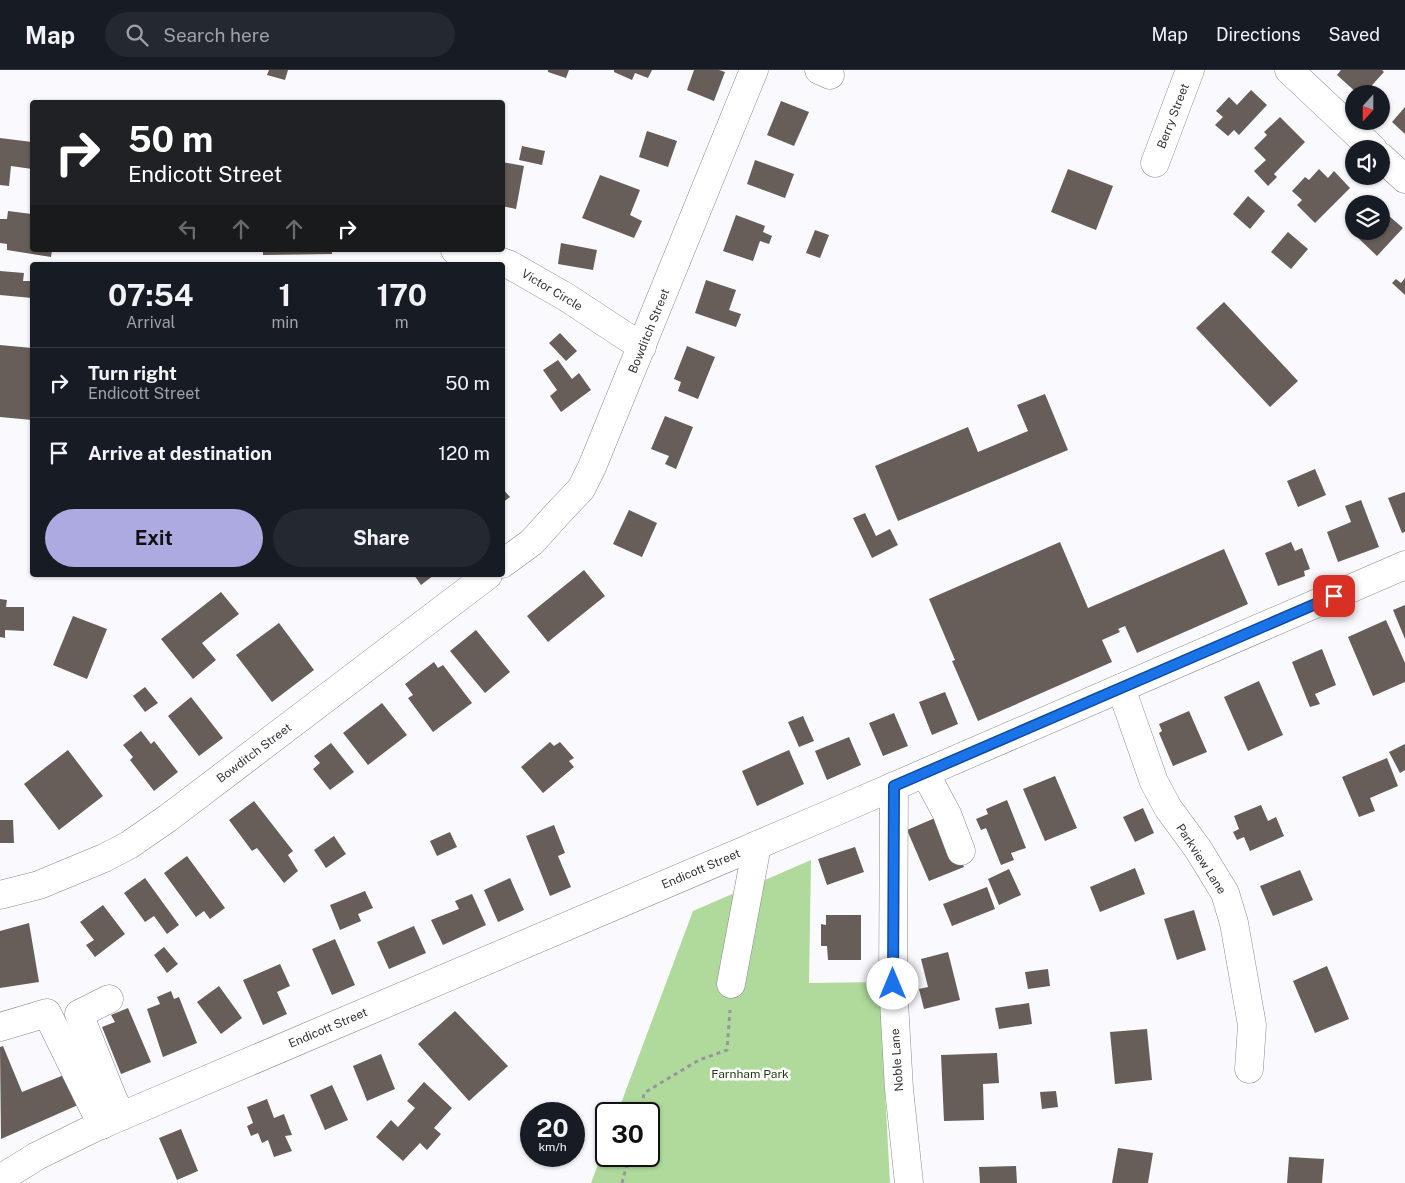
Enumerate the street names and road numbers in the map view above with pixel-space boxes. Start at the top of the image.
street label: Berry Street [1154,81,1192,151]
street label: Victor Circle [519,266,585,314]
street label: Bowditch Street [626,286,672,375]
street label: Bowditch Street [214,720,294,786]
street label: Parkview Lane [1173,821,1229,897]
street label: Endicott Street [660,846,743,892]
street label: Endicott Street [287,1005,370,1051]
street label: Noble Lane [888,1028,906,1092]

